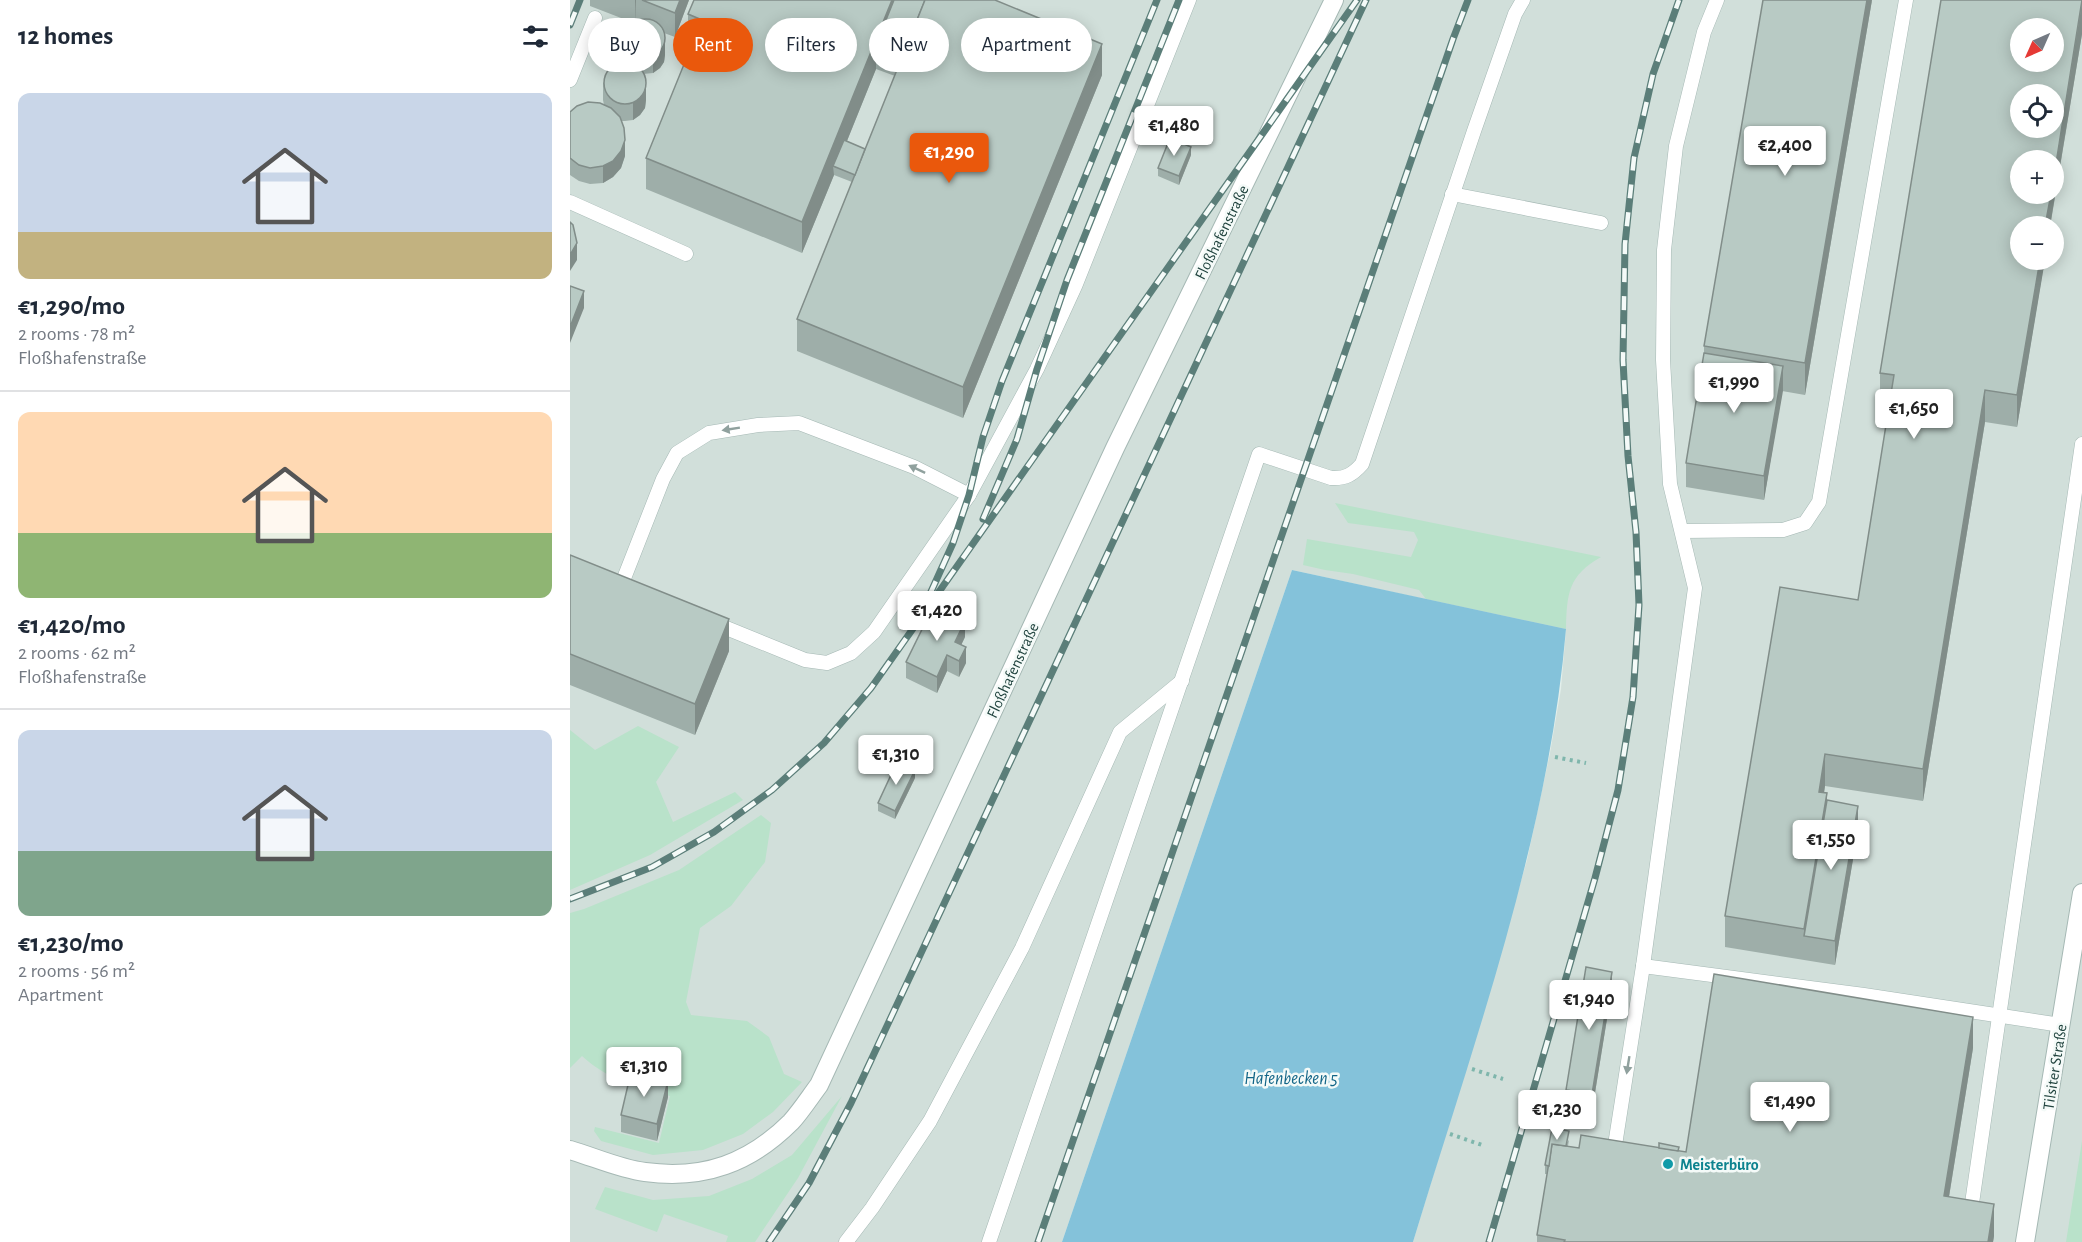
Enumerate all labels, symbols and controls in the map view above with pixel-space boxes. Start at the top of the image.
chip: Buy [588,18,661,72]
chip: Rent [673,18,753,72]
chip: Filters [765,18,857,72]
chip: New [869,18,949,72]
chip: Apartment [961,18,1092,72]
north arrow [2010,18,2064,72]
map controls [2010,18,2064,270]
icon: filters [519,20,552,53]
text: 12 homes [18,23,113,49]
button: locate [2010,84,2064,138]
pin: €1,480 [1125,106,1223,157]
text: €1,480 [1148,115,1200,135]
pin: €2,400 [1736,126,1834,177]
icon: home [231,132,339,240]
pin: €1,290 [900,133,998,184]
text: €2,400 [1758,135,1812,155]
text: €1,290 [924,142,974,162]
button: + [2010,150,2064,204]
street label: Floßhafenstraße [1192,183,1252,282]
button: − [2010,216,2064,270]
text: €1,290/mo [18,293,125,319]
text: 2 rooms · 78 m² [18,324,135,344]
text: Floßhafenstraße [18,348,147,368]
pin: €1,990 [1685,363,1783,414]
text: €1,990 [1709,372,1759,392]
pin: €1,650 [1865,389,1963,440]
text: €1,650 [1889,398,1939,418]
one-way arrow [721,425,740,434]
icon: home [231,451,339,559]
one-way arrow [908,464,925,473]
pin: €1,420 [888,591,986,642]
text: €1,420 [911,600,963,620]
text: €1,420/mo [18,612,126,638]
street label: Floßhafenstraße [984,620,1042,720]
text: 2 rooms · 62 m² [18,643,136,663]
text: Floßhafenstraße [18,667,147,687]
pin: €1,310 [847,735,945,786]
text: €1,310 [872,744,920,764]
icon: home [231,769,339,877]
pin: €1,550 [1782,820,1880,871]
text: €1,550 [1807,829,1855,849]
text: €1,230/mo [18,930,124,956]
text: 2 rooms · 56 m² [18,961,135,981]
pin: €1,940 [1540,980,1638,1031]
text: Apartment [18,985,103,1005]
text: €1,940 [1563,989,1615,1009]
street label: Tilsiter Straße [2040,1023,2070,1111]
pin: €1,310 [595,1047,693,1098]
one-way arrow [1623,1055,1632,1074]
text: €1,310 [620,1056,668,1076]
water label: Hafenbecken 5 [1244,1070,1338,1088]
pin: €1,490 [1741,1082,1839,1133]
pin: €1,230 [1508,1090,1606,1141]
text: €1,490 [1764,1091,1816,1111]
text: €1,230 [1532,1099,1582,1119]
marker: Meisterbüro [1661,1157,1675,1171]
place label: Meisterbüro [1680,1157,1759,1173]

